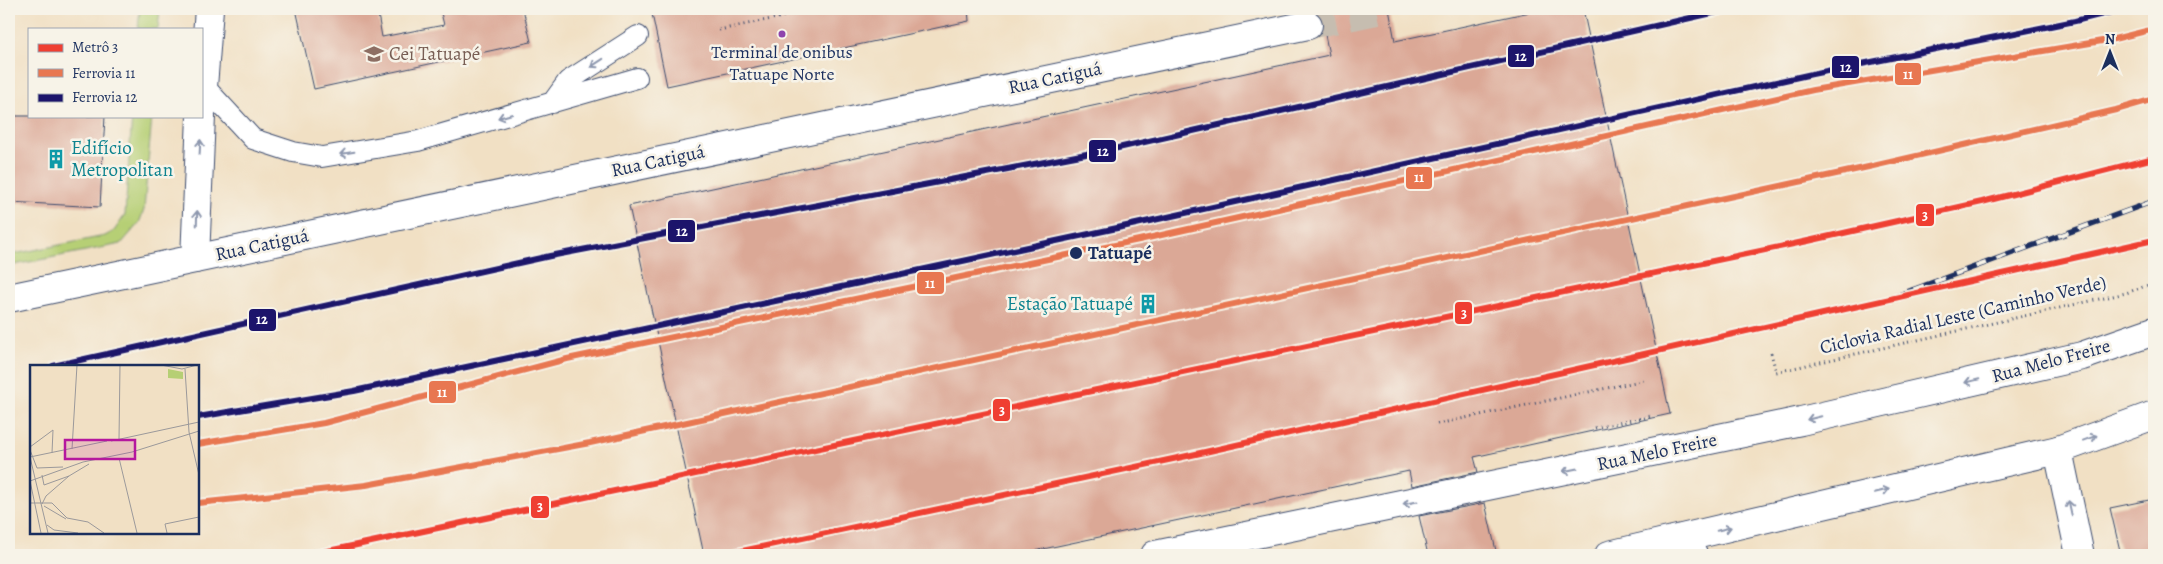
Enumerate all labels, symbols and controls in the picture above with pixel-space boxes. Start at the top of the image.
legend [28,28,202,118]
north arrow [2086,28,2136,78]
marker: Terminal de onibus Tatuape Norte [777,29,787,39]
text: N [2105,30,2115,49]
text: Metrô 3 [72,37,118,57]
place label: Terminal de onibus Tatuape Norte [711,40,853,86]
place label: Cei Tatuapé [389,41,480,67]
school or university icon: Cei Tatuapé [363,43,385,65]
line badge: 12 [1507,44,1535,68]
text: 12 [1515,47,1527,66]
street label: Rua Catiguá [1006,55,1104,101]
line badge: 12 [1831,55,1860,79]
one-way arrow [590,58,604,68]
text: 12 [1840,58,1852,77]
line badge: 11 [1894,62,1922,86]
text: Ferrovia 11 [72,63,135,83]
text: 11 [1903,65,1913,84]
text: Ferrovia 12 [72,87,137,107]
one-way arrow [497,112,513,122]
place label: Edifício Metropolitan [71,135,173,183]
street label: Rua Catiguá [609,138,707,184]
one-way arrow [195,139,204,155]
line badge: 12 [1088,139,1117,163]
text: 12 [1097,142,1109,161]
building icon: Edifício Metropolitan [45,148,67,170]
one-way arrow [339,148,355,158]
line badge: 11 [1405,166,1433,190]
text: 11 [1414,168,1424,187]
line badge: 3 [1915,203,1935,227]
text: 3 [1922,206,1928,225]
one-way arrow [192,211,201,227]
line badge: 12 [667,219,696,243]
street label: Rua Catiguá [213,222,311,268]
text: 12 [676,222,688,241]
place label: Tatuapé [1088,240,1152,266]
marker: Tatuapé [1068,245,1084,261]
street label: Ciclovia Radial Leste (Caminho Verde) [1817,269,2109,361]
line badge: 11 [916,271,945,295]
text: 11 [925,274,935,293]
place label: Estação Tatuapé [1007,291,1133,317]
building icon: Estação Tatuapé [1137,293,1159,315]
line badge: 3 [1454,301,1473,325]
text: 3 [1461,304,1467,323]
line badge: 12 [248,308,277,332]
text: 12 [256,310,268,329]
street label: Rua Melo Freire [1989,333,2113,389]
inset map [30,365,199,534]
one-way arrow [1965,377,1981,386]
line badge: 11 [428,380,457,404]
text: 11 [437,383,447,402]
line badge: 3 [992,398,1011,422]
text: 3 [999,401,1005,420]
one-way arrow [1807,414,1823,423]
street label: Rua Melo Freire [1595,427,1719,477]
one-way arrow [2082,433,2098,442]
one-way arrow [1562,466,1578,475]
one-way arrow [1874,486,1890,495]
line badge: 3 [530,495,550,519]
text: 3 [537,497,543,516]
one-way arrow [1403,499,1419,508]
one-way arrow [2065,500,2074,516]
one-way arrow [1716,524,1732,533]

